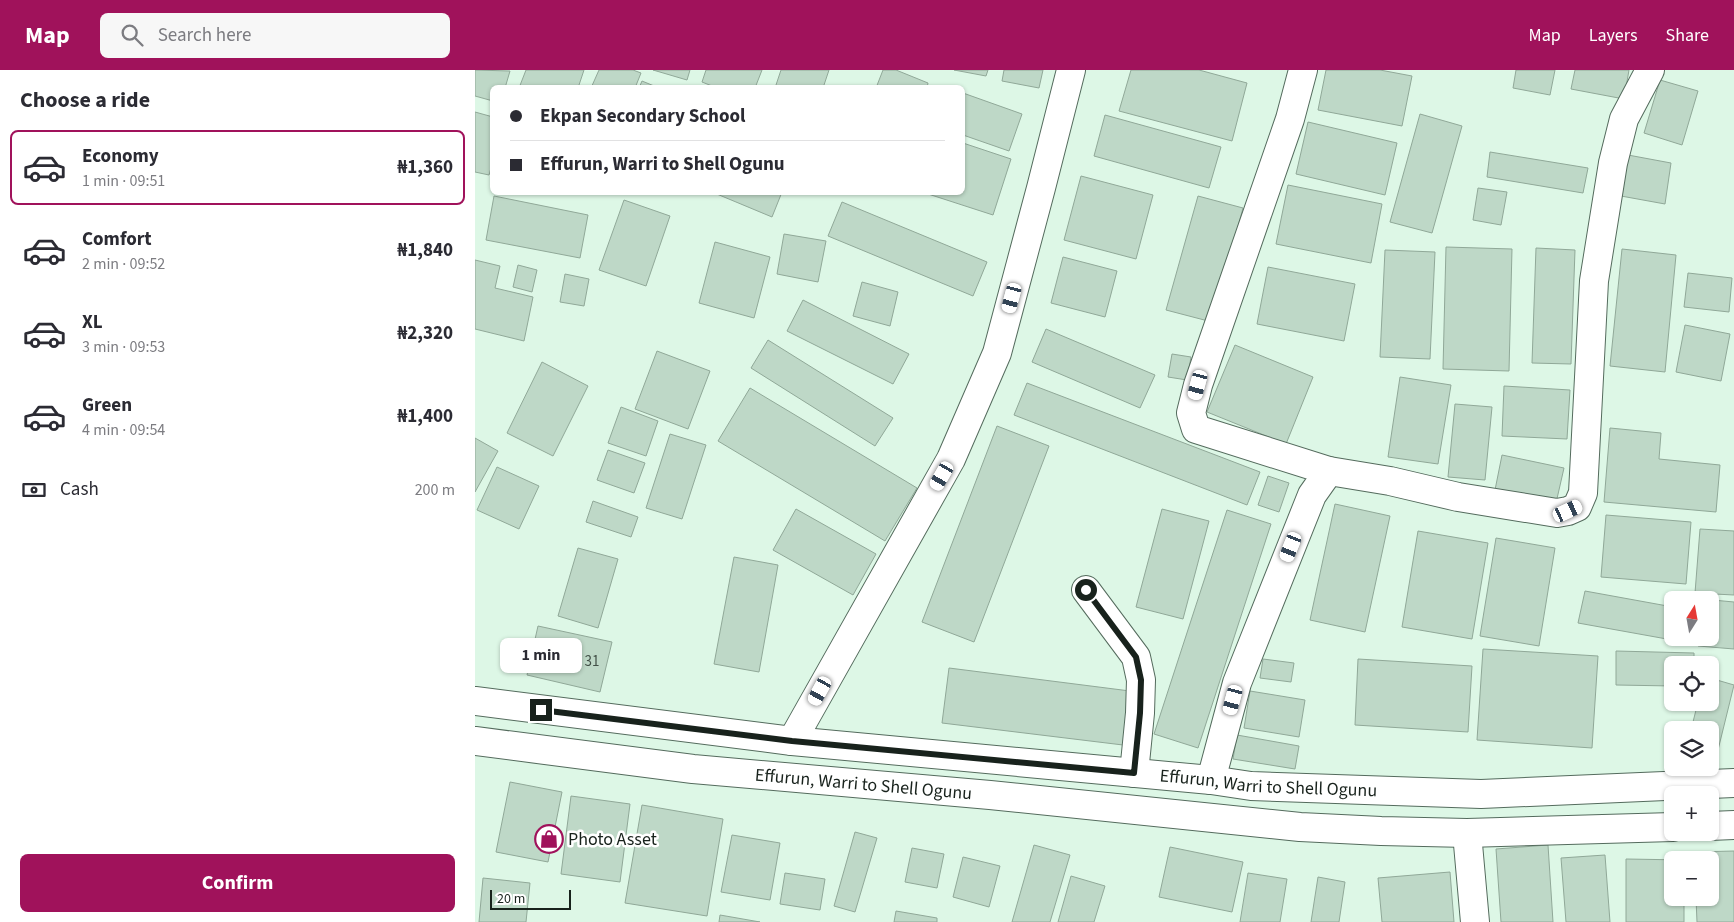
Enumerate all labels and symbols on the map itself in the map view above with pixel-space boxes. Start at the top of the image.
car [1000,282,1023,314]
car [1186,369,1209,401]
car [928,459,955,493]
car [1551,498,1584,524]
car [1278,530,1303,564]
route start [1075,579,1097,601]
north arrow [1664,591,1719,646]
callout: 1 min [500,638,582,672]
house number: 31 [585,651,599,672]
car [806,674,833,708]
car [1221,684,1244,716]
route end [530,699,552,721]
street label: Effurun, Warri to Shell Ogunu [754,762,973,806]
street label: Effurun, Warri to Shell Ogunu [1159,763,1378,803]
shop icon: Photo Asset [534,824,564,854]
place label: Photo Asset [568,827,657,852]
scale bar [490,887,571,910]

